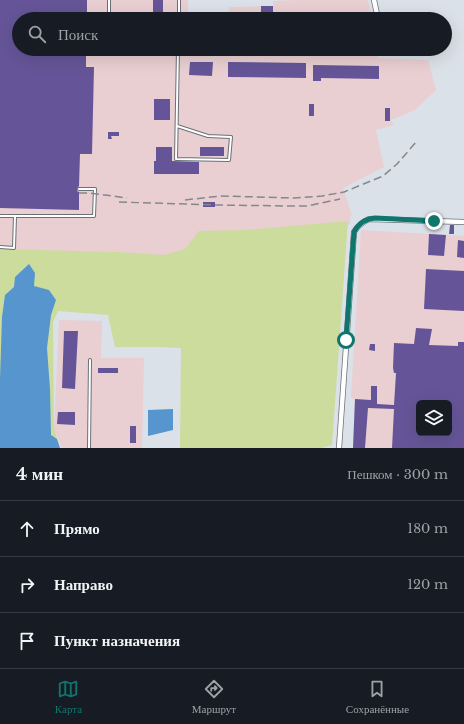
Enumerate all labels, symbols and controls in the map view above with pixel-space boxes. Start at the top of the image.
search box [12,12,452,56]
icon: search [26,23,48,45]
text: Поиск [58,25,98,44]
route end [425,212,443,230]
route start [337,331,355,349]
map controls [416,400,452,436]
button: layers [416,400,452,436]
text: 4 мин [16,464,63,485]
text: Пешком · 300 m [347,466,448,483]
icon: ahead [16,518,38,540]
text: Прямо [54,519,100,538]
text: 180 m [407,520,448,537]
icon: right [16,574,38,596]
text: Направо [54,575,113,594]
text: 120 m [407,576,448,593]
icon: arrive [16,630,38,652]
text: Пункт назначения [54,631,180,650]
tab: Карта [55,678,82,716]
tab: Маршрут [192,678,236,716]
tab: Сохранённые [346,678,409,716]

